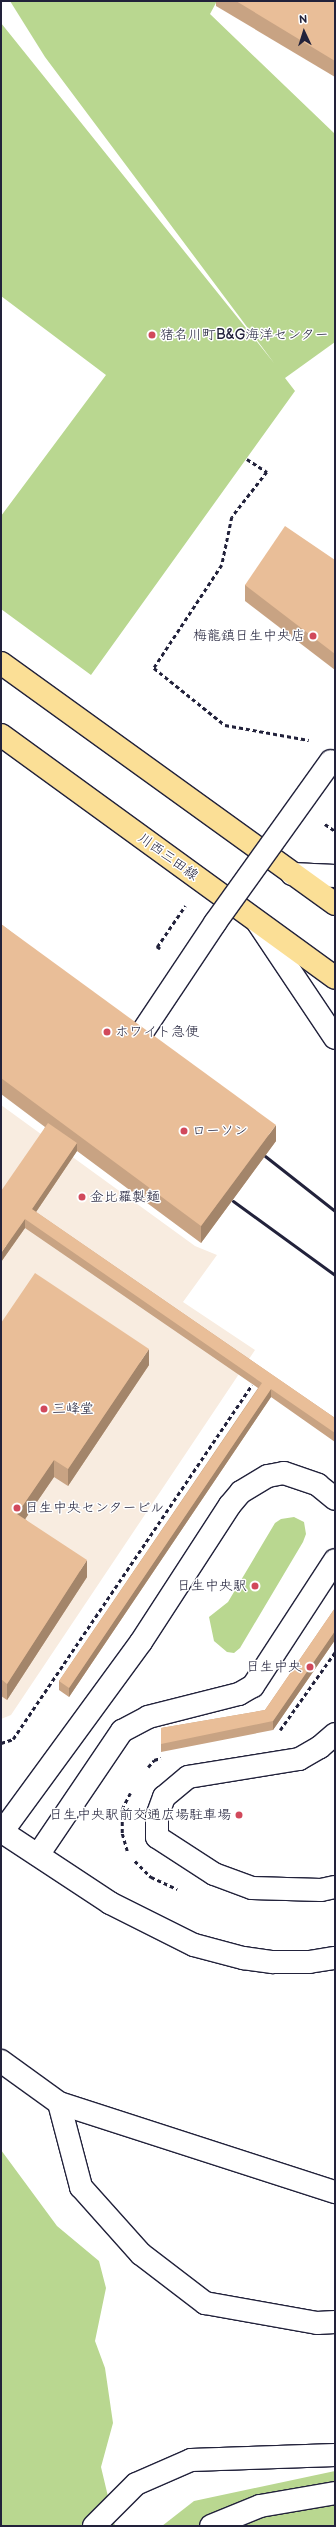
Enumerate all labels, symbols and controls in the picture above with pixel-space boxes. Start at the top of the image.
north arrow [284,12,324,52]
text: N [299,13,308,26]
place label: 猪名川町B&G海洋センター [160,327,329,343]
marker: 猪名川町B&G海洋センター [147,330,157,340]
place label: 梅龍鎮日生中央店 [193,628,305,644]
marker: 梅龍鎮日生中央店 [308,631,318,641]
street label: 川西三田線 [135,830,201,884]
place label: ホワイト急便 [115,1024,199,1040]
marker: ホワイト急便 [102,1027,112,1037]
place label: ローソン [192,1123,248,1139]
marker: ローソン [179,1126,189,1136]
place label: 金比羅製麺 [90,1189,160,1205]
marker: 金比羅製麺 [77,1192,87,1202]
place label: 三峰堂 [52,1401,94,1417]
marker: 三峰堂 [39,1404,49,1414]
place label: 日生中央センタービル [25,1500,165,1516]
marker: 日生中央センタービル [12,1503,22,1513]
place label: 日生中央駅 [177,1578,247,1594]
marker: 日生中央駅 [250,1581,260,1591]
place label: 日生中央 [246,1659,302,1675]
marker: 日生中央 [305,1662,315,1672]
place label: 日生中央駅前交通広場駐車場 [49,1807,231,1823]
marker: 日生中央駅前交通広場駐車場 [234,1810,244,1820]

